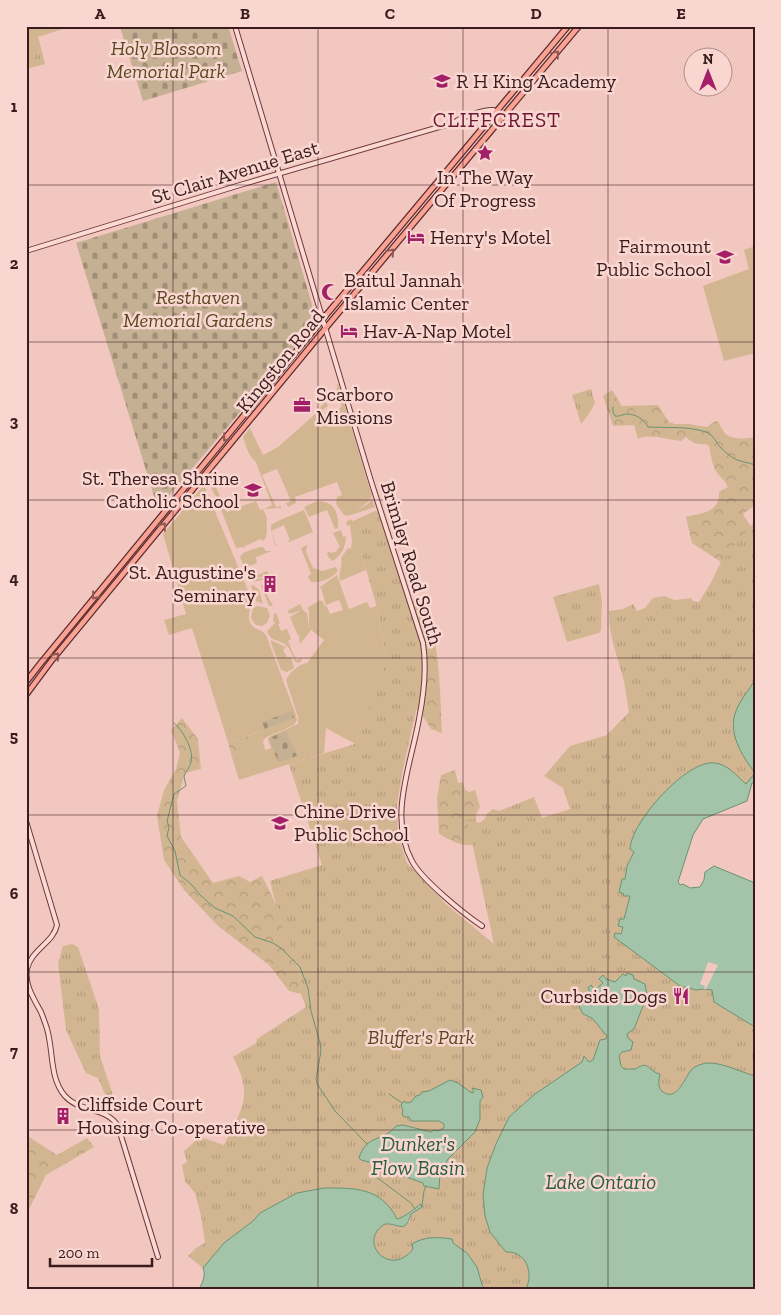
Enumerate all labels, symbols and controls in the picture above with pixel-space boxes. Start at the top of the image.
text: A [95,4,106,23]
text: B [240,4,250,23]
text: C [385,4,395,23]
text: D [530,4,542,23]
text: E [676,4,686,23]
park label: Holy Blossom Memorial Park [107,36,225,83]
north arrow [684,48,734,98]
one-way arrow [550,50,559,59]
text: N [703,51,714,68]
place label: R H King Academy [456,69,617,93]
school or university icon: R H King Academy [432,71,452,91]
text: 1 [11,97,18,116]
district label: CLIFFCREST [433,107,561,132]
street label: St Clair Avenue East [148,135,322,209]
place icon: In The Way Of Progress [475,143,495,163]
place label: In The Way Of Progress [434,165,536,212]
place label: Henry's Motel [430,225,551,249]
hotel icon: Henry's Motel [406,227,426,247]
place label: Fairmount Public School [596,234,712,281]
school or university icon: Fairmount Public School [715,247,735,267]
one-way arrow [385,248,394,257]
text: 2 [10,254,19,273]
place label: Baitul Jannah Islamic Center [344,268,470,315]
mosque icon: Baitul Jannah Islamic Center [320,282,340,302]
park label: Resthaven Memorial Gardens [123,285,273,332]
street label: Kingston Road [231,304,329,418]
place label: Hav-A-Nap Motel [363,319,511,343]
hotel icon: Hav-A-Nap Motel [339,321,359,341]
place label: Scarboro Missions [316,382,394,429]
office icon: Scarboro Missions [292,395,312,415]
text: 3 [10,412,19,431]
one-way arrow [223,432,231,441]
place label: St. Theresa Shrine Catholic School [82,466,239,513]
street label: Brimley Road South [376,478,449,649]
school or university icon: St. Theresa Shrine Catholic School [243,480,263,500]
one-way arrow [158,523,166,532]
place label: St. Augustine's Seminary [129,560,257,607]
text: 4 [9,569,19,588]
building icon: St. Augustine's Seminary [260,574,280,594]
one-way arrow [93,590,101,599]
one-way arrow [50,653,58,662]
text: 5 [10,727,18,746]
place label: Chine Drive Public School [294,799,409,846]
school or university icon: Chine Drive Public School [270,813,290,833]
text: 6 [10,884,19,903]
place label: Curbside Dogs [540,984,667,1008]
restaurant icon: Curbside Dogs [671,986,691,1006]
park label: Bluffer's Park [368,1025,475,1049]
text: 7 [10,1042,18,1061]
place label: Cliffside Court Housing Co-operative [77,1092,265,1139]
building icon: Cliffside Court Housing Co-operative [53,1106,73,1126]
water label: Dunker's Flow Basin [371,1131,465,1180]
water label: Lake Ontario [546,1169,656,1194]
text: 8 [10,1199,19,1218]
scale bar [50,1235,152,1267]
text: 200 m [58,1244,99,1262]

